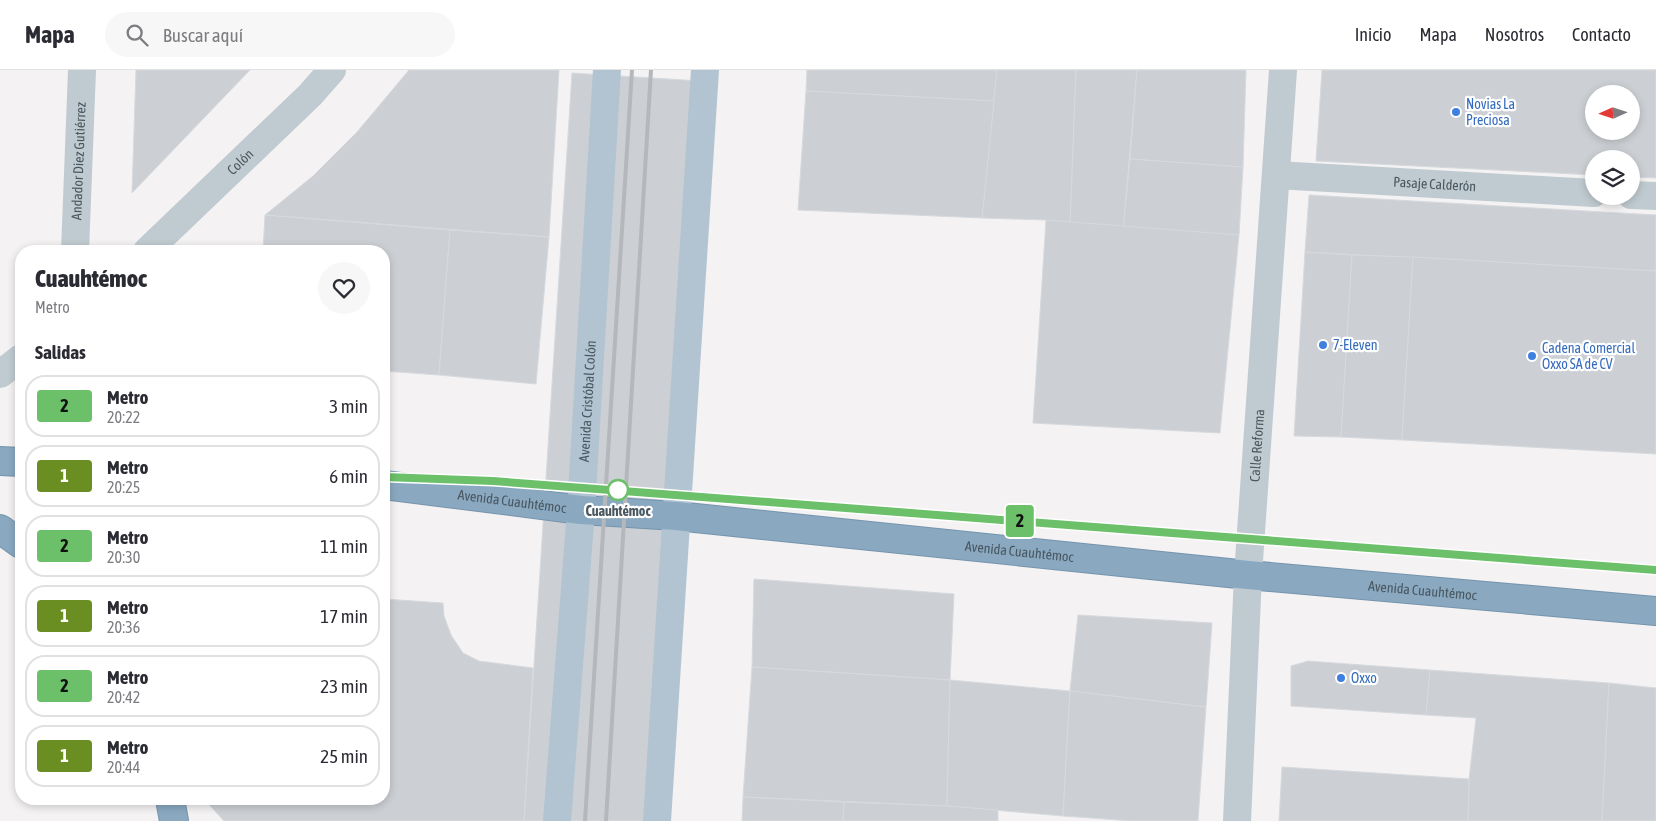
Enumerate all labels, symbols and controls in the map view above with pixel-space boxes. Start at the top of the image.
search box [105,12,455,57]
text: Mapa [25,21,75,48]
icon: search [123,21,151,49]
text: Buscar aquí [163,24,243,46]
text: Inicio [1355,24,1391,45]
text: Mapa [1419,24,1457,45]
text: Nosotros [1485,24,1544,45]
text: Contacto [1572,24,1631,45]
north arrow [1585,85,1640,140]
map controls [1585,85,1640,205]
place label: Novias La Preciosa [1466,96,1515,128]
street label: Andador Diez Gutiérrez [68,102,89,220]
marker: Novias La Preciosa [1450,106,1462,118]
street label: Colón [224,146,257,178]
button: layers [1585,150,1640,205]
street label: Pasaje Calderón [1393,174,1477,194]
button: heart [318,262,370,314]
text: Cuauhtémoc [35,265,147,292]
text: Metro [35,298,70,316]
place label: 7-Eleven [1333,337,1378,353]
marker: 7-Eleven [1317,339,1329,351]
street label: Avenida Cristóbal Colón [576,340,599,462]
place label: Cadena Comercial Oxxo SA de CV [1542,340,1635,372]
text: Salidas [35,341,86,363]
marker: Cadena Comercial Oxxo SA de CV [1526,350,1538,362]
text: Metro [107,386,148,408]
text: 2 [60,395,69,416]
text: 3 min [329,395,368,417]
text: 20:22 [107,408,140,426]
street label: Calle Reforma [1246,409,1267,483]
text: Metro [107,456,148,478]
text: 1 [60,465,69,486]
text: 6 min [329,465,368,487]
text: 20:25 [107,478,140,496]
marker: Cuauhtémoc [607,479,629,501]
street label: Avenida Cuauhtémoc [457,486,568,516]
place label: Cuauhtémoc [585,503,651,519]
line badge: 2 [1004,505,1036,537]
text: 2 [1016,510,1024,531]
text: Metro [107,526,148,548]
text: 2 [60,535,69,556]
text: 11 min [320,535,368,557]
street label: Avenida Cuauhtémoc [964,538,1075,565]
text: 20:30 [107,548,140,566]
street label: Avenida Cuauhtémoc [1367,578,1478,603]
text: Metro [107,596,148,618]
text: 1 [60,605,69,626]
text: 17 min [320,605,368,627]
text: 20:36 [107,618,140,636]
text: Metro [107,666,148,688]
place label: Oxxo [1351,670,1377,686]
marker: Oxxo [1335,672,1347,684]
text: 2 [60,675,69,696]
text: 23 min [320,675,368,697]
text: 20:42 [107,688,140,706]
text: Metro [107,736,148,758]
text: 1 [60,745,69,766]
text: 25 min [320,745,368,767]
text: 20:44 [107,758,140,776]

